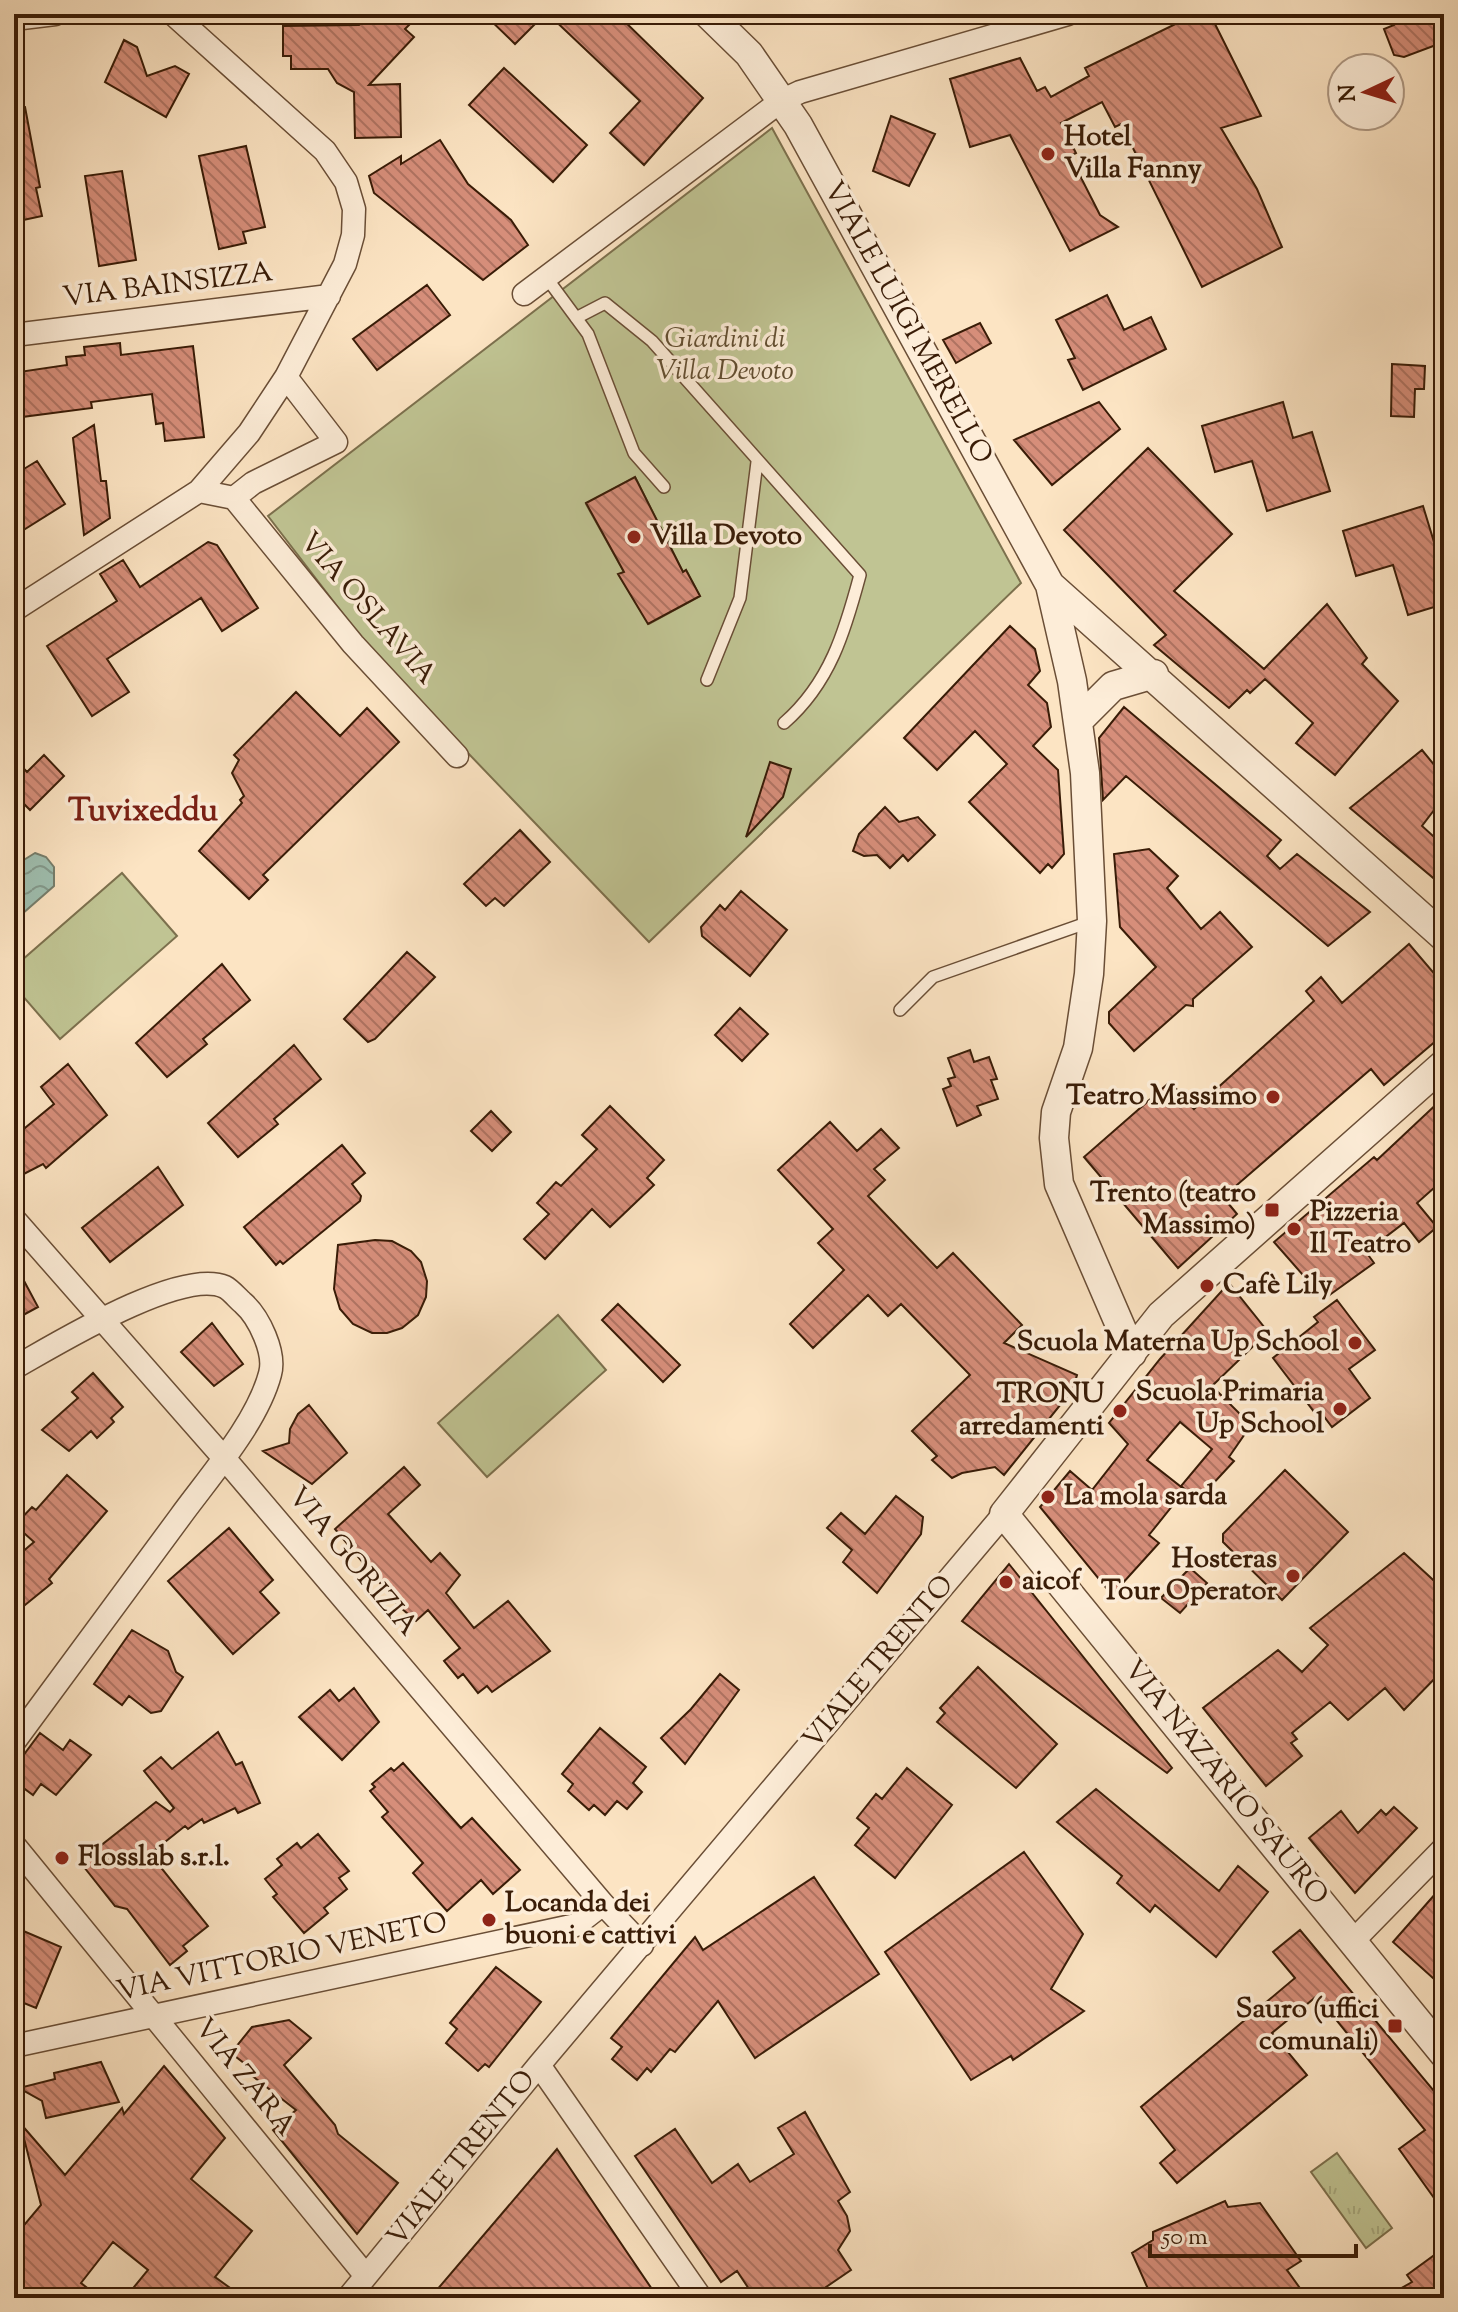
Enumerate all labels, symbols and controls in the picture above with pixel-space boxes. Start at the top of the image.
north arrow [1326,52,1406,132]
text: N [1332,83,1366,103]
place label: Hotel Villa Fanny [1064,118,1202,190]
marker: Hotel Villa Fanny [1039,145,1057,163]
street label: VIALE LUIGI MERELLO [812,174,1002,472]
street label: VIA BAINSIZZA [60,253,276,319]
park label: Giardini di Villa Devoto [656,320,794,392]
place label: Villa Devoto [650,517,802,557]
street label: VIA OSLAVIA [289,524,445,694]
marker: Villa Devoto [625,528,643,546]
district label: Tuvixeddu [68,789,219,835]
place label: Teatro Massimo [1066,1077,1257,1117]
marker: Teatro Massimo [1264,1088,1282,1106]
place label: Trento (teatro Massimo) [1090,1174,1256,1246]
place label: Pizzeria Il Teatro [1310,1193,1411,1265]
marker: Trento (teatro Massimo) [1263,1201,1281,1219]
marker: Pizzeria Il Teatro [1285,1220,1303,1238]
place label: Cafè Lily [1223,1266,1333,1306]
marker: Cafè Lily [1198,1277,1216,1295]
place label: Scuola Materna Up School [1017,1323,1339,1363]
marker: Scuola Materna Up School [1346,1334,1364,1352]
place label: Scuola Primaria Up School [1136,1373,1324,1445]
place label: TRONU arredamenti [959,1375,1104,1447]
marker: Scuola Primaria Up School [1331,1400,1349,1418]
marker: TRONU arredamenti [1111,1402,1129,1420]
place label: La mola sarda [1064,1477,1227,1517]
street label: VIA GORIZIA [277,1479,427,1646]
marker: La mola sarda [1039,1488,1057,1506]
place label: Hosteras Tour Operator [1101,1540,1277,1612]
place label: aicof [1022,1562,1083,1602]
street label: VIALE TRENTO [794,1567,964,1759]
marker: Hosteras Tour Operator [1284,1567,1302,1585]
marker: aicof [997,1573,1015,1591]
street label: VIA NAZARIO SAURO [1113,1652,1337,1914]
place label: Flosslab s.r.l. [78,1838,230,1878]
marker: Flosslab s.r.l. [53,1849,71,1867]
place label: Locanda dei buoni e cattivi [504,1884,676,1956]
street label: VIA VITTORIO VENETO [113,1903,451,2013]
marker: Locanda dei buoni e cattivi [480,1911,498,1929]
place label: Sauro (uffici comunali) [1236,1990,1379,2062]
street label: VIA ZARA [184,2010,304,2146]
marker: Sauro (uffici comunali) [1386,2017,1404,2035]
street label: VIALE TRENTO [378,2062,546,2256]
scale bar [1150,2208,1356,2258]
text: 50 m [1160,2221,1208,2255]

